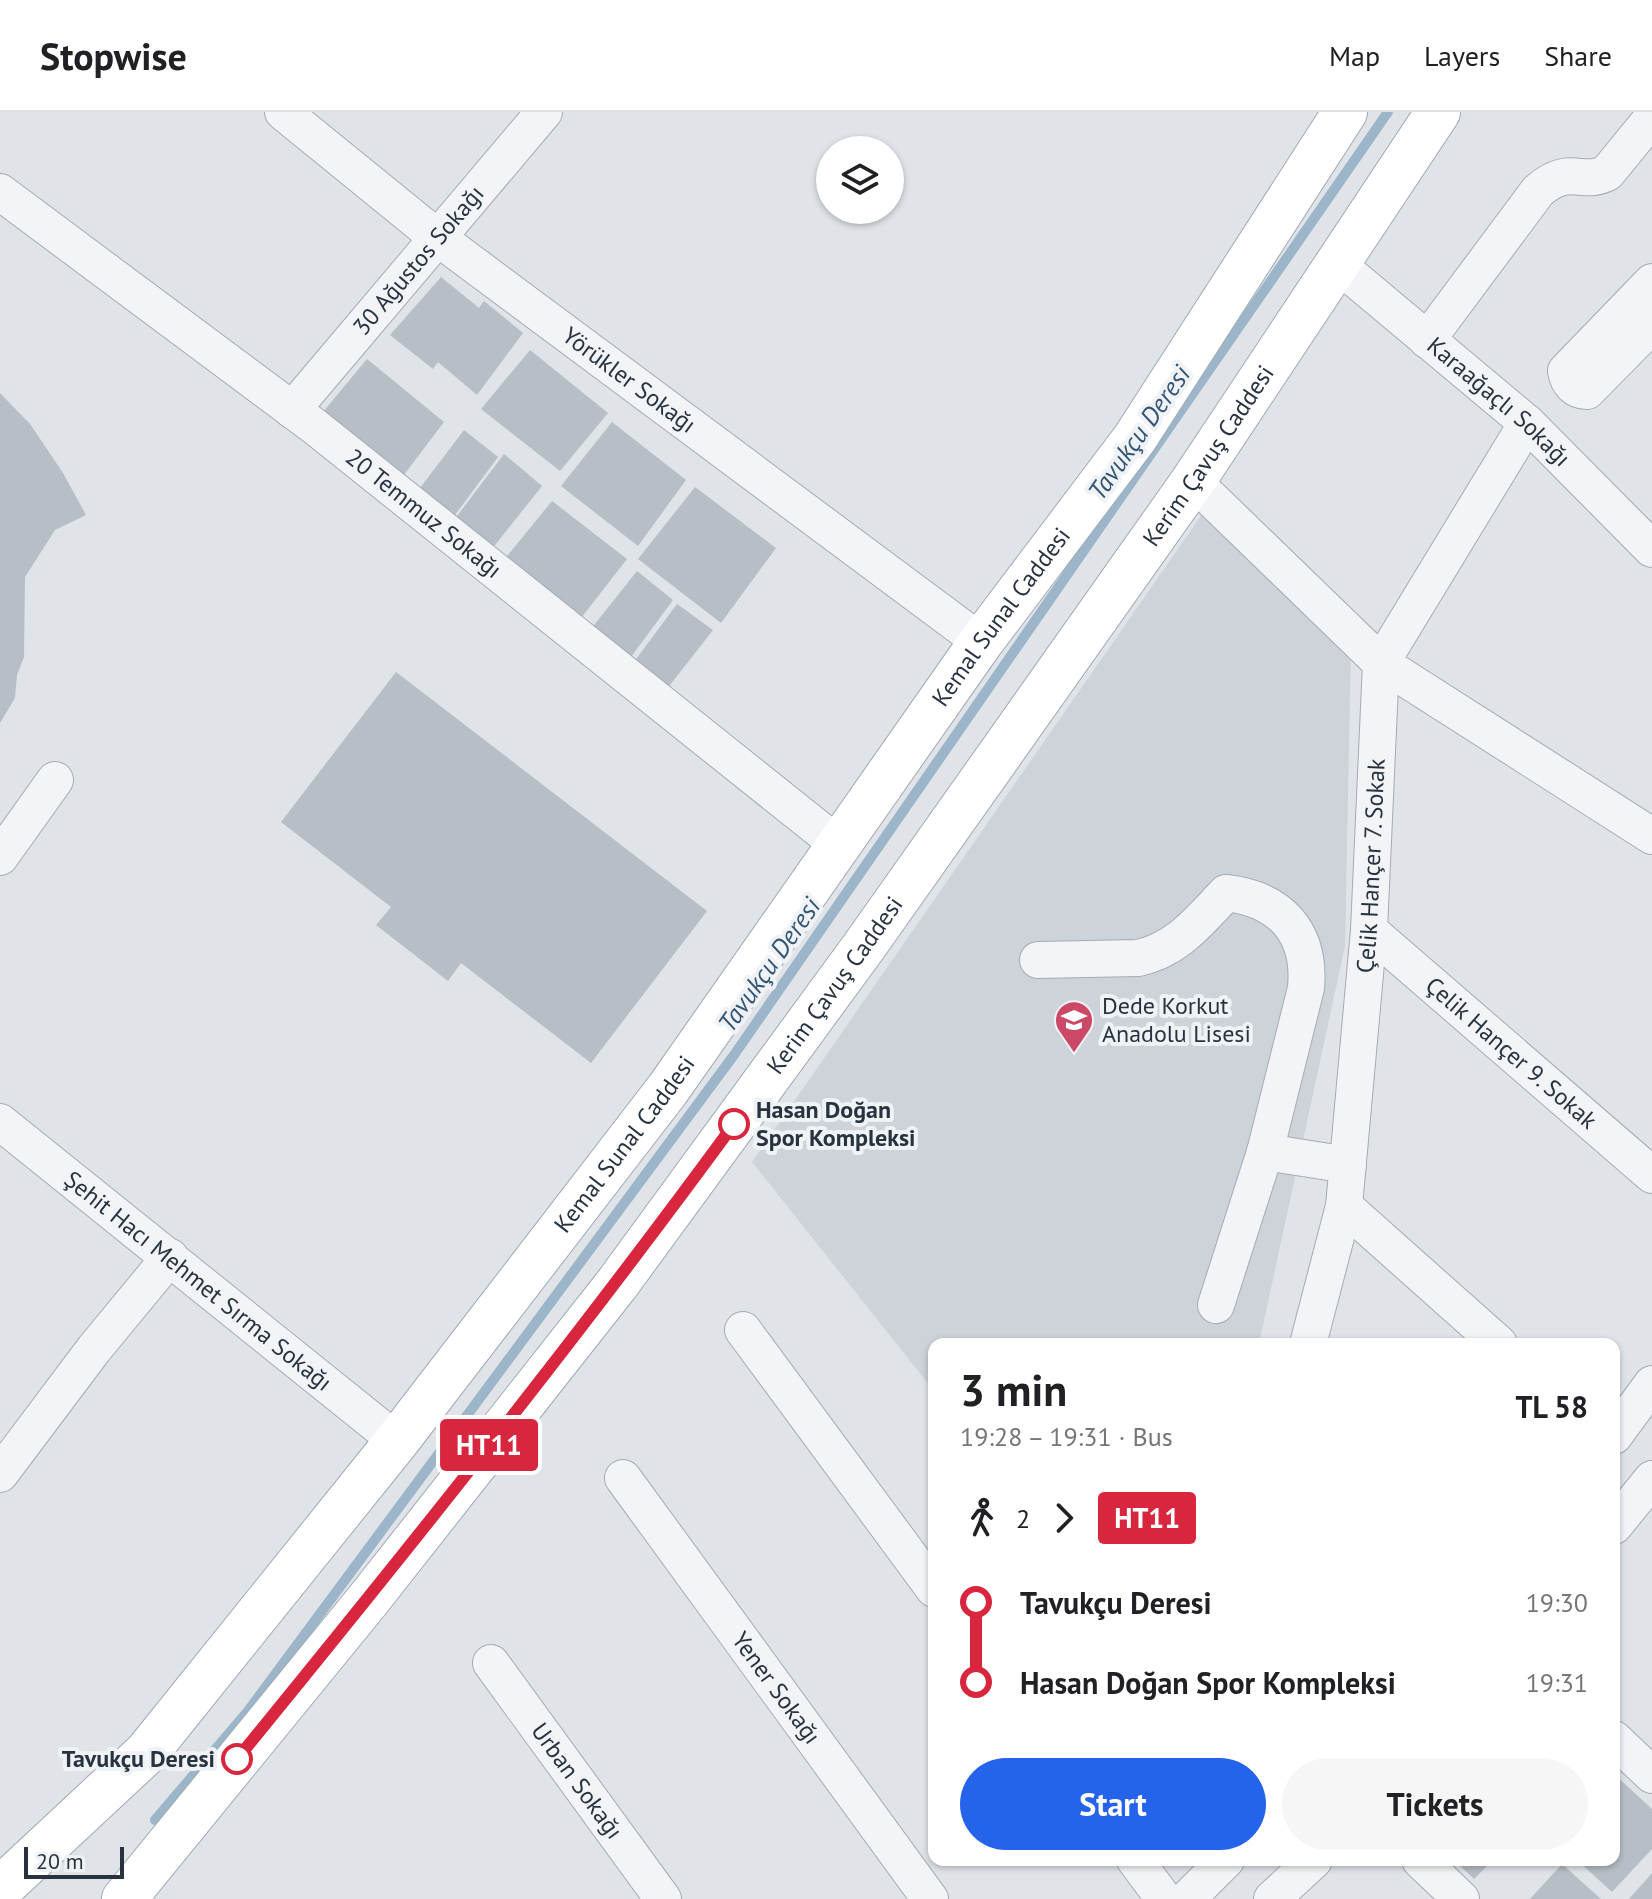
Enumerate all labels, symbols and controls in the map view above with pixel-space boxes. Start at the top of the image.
text: Stopwise [40,31,187,80]
text: Map [1329,37,1380,74]
text: Layers [1424,37,1500,74]
text: Share [1544,37,1612,74]
map controls [816,136,904,224]
button: layers [816,136,904,224]
street label: 30 Ağustos Sokağı [346,179,490,341]
street label: Yörükler Sokağı [556,320,703,440]
street label: Karaağaçlı Sokağı [1421,330,1578,473]
water label: Tavukçu Deresi [1080,358,1198,506]
street label: Kerim Çavuş Caddesi [1136,359,1281,552]
street label: 20 Temmuz Sokağı [340,441,508,585]
street label: Kemal Sunal Caddesi [925,521,1077,712]
street label: Çelik Hançer 7. Sokak [1349,757,1392,974]
water label: Tavukçu Deresi [710,890,828,1038]
street label: Kerim Çavuş Caddesi [760,890,910,1080]
street label: Çelik Hançer 9. Sokak [1419,970,1604,1136]
place label: Dede Korkut Anadolu Lisesi [1102,990,1251,1049]
school or university icon: Dede Korkut Anadolu Lisesi [1053,999,1095,1054]
street label: Kemal Sunal Caddesi [547,1049,702,1239]
place label: Hasan Doğan Spor Kompleksi [756,1094,916,1153]
marker: Hasan Doğan Spor Kompleksi [719,1109,749,1139]
street label: Şehit Hacı Mehmet Sırma Sokağı [58,1164,339,1398]
text: 3 min [960,1361,1067,1418]
text: TL 58 [1515,1387,1588,1426]
line badge: HT11 [433,1419,545,1471]
text: 19:28 – 19:31 · Bus [960,1420,1173,1453]
text: HT11 [456,1426,522,1463]
icon: walk [960,1496,1004,1540]
icon: forward [1042,1496,1086,1540]
text: HT11 [1114,1499,1180,1536]
text: 2 [1016,1502,1030,1535]
text: Tavukçu Deresi [1020,1583,1211,1622]
text: 19:30 [1526,1586,1588,1619]
street label: Yener Sokağı [725,1625,828,1750]
text: Hasan Doğan Spor Kompleksi [1020,1663,1396,1702]
text: 19:31 [1526,1666,1588,1699]
street label: Urban Sokağı [525,1716,630,1845]
place label: Tavukçu Deresi [62,1743,215,1774]
marker: Tavukçu Deresi [222,1744,252,1774]
button: Start [960,1758,1266,1850]
button: Tickets [1282,1758,1588,1850]
scale bar [24,1843,124,1879]
text: 20 m [36,1847,84,1875]

